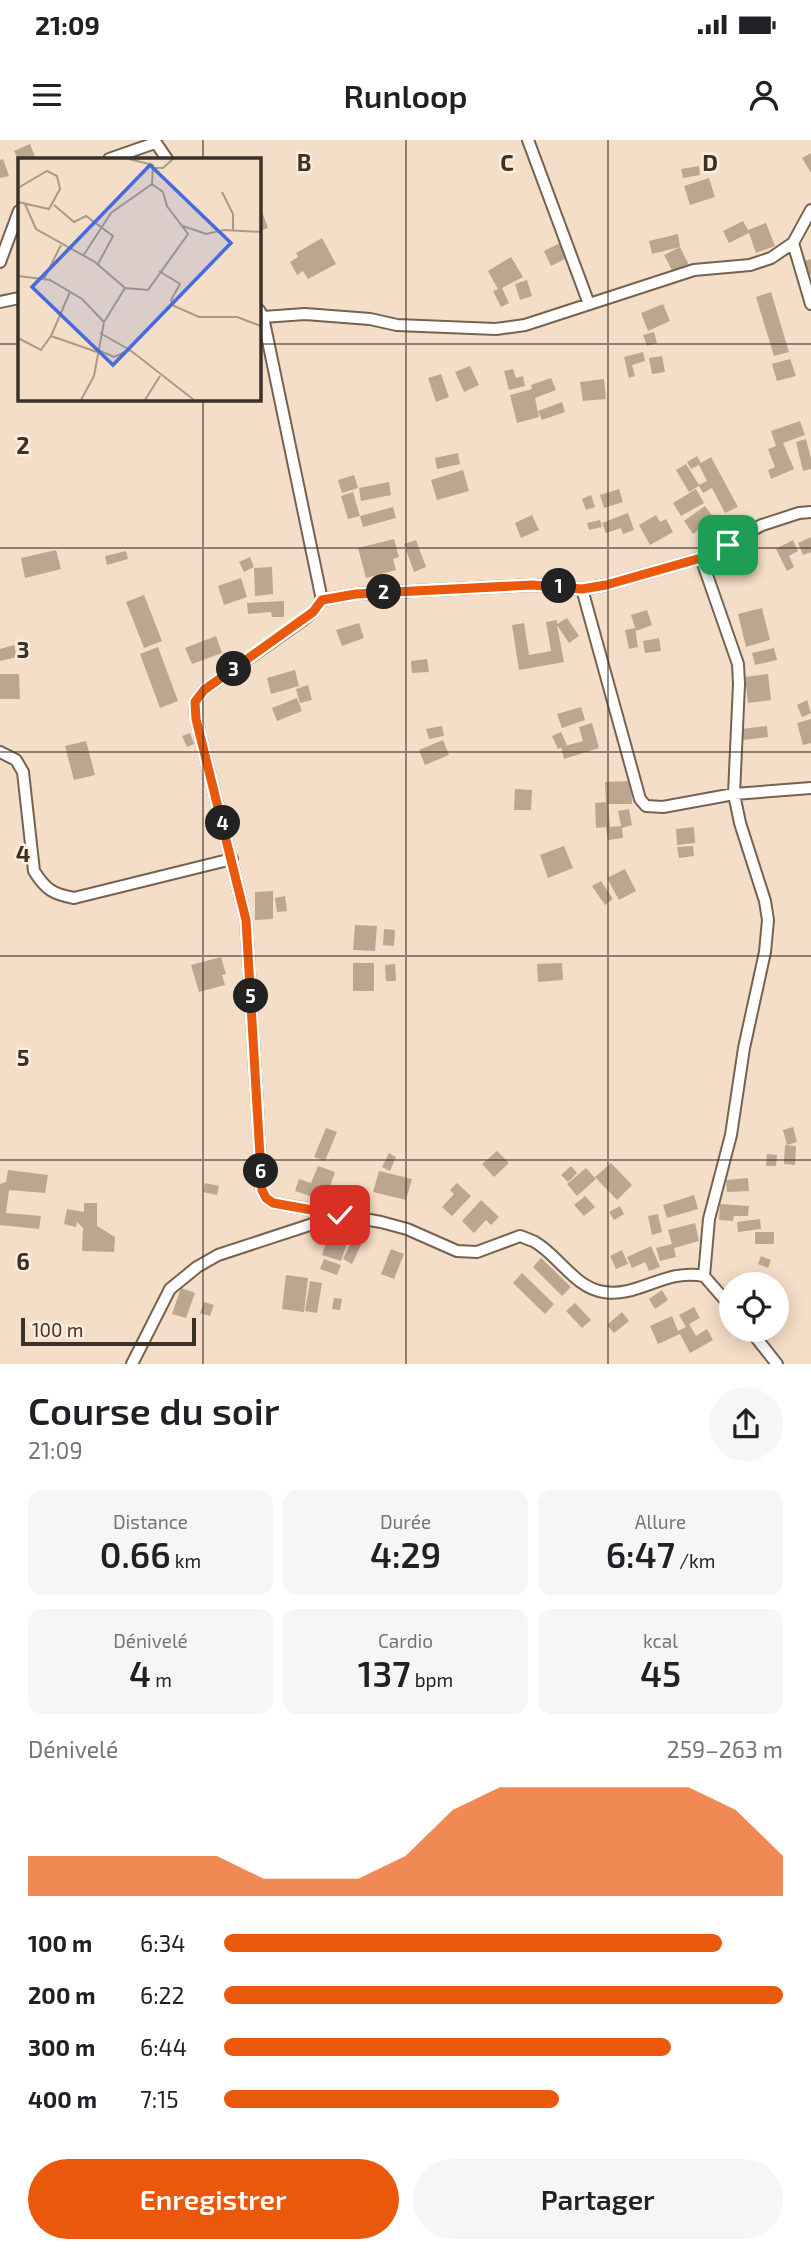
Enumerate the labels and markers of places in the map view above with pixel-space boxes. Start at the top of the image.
pin [698,515,758,575]
pin: 1 [542,568,576,604]
pin: 2 [366,574,402,610]
pin: 3 [216,652,252,686]
pin: 4 [206,806,241,840]
pin: 5 [233,978,268,1014]
pin: 6 [244,1154,278,1188]
pin [310,1185,370,1245]

